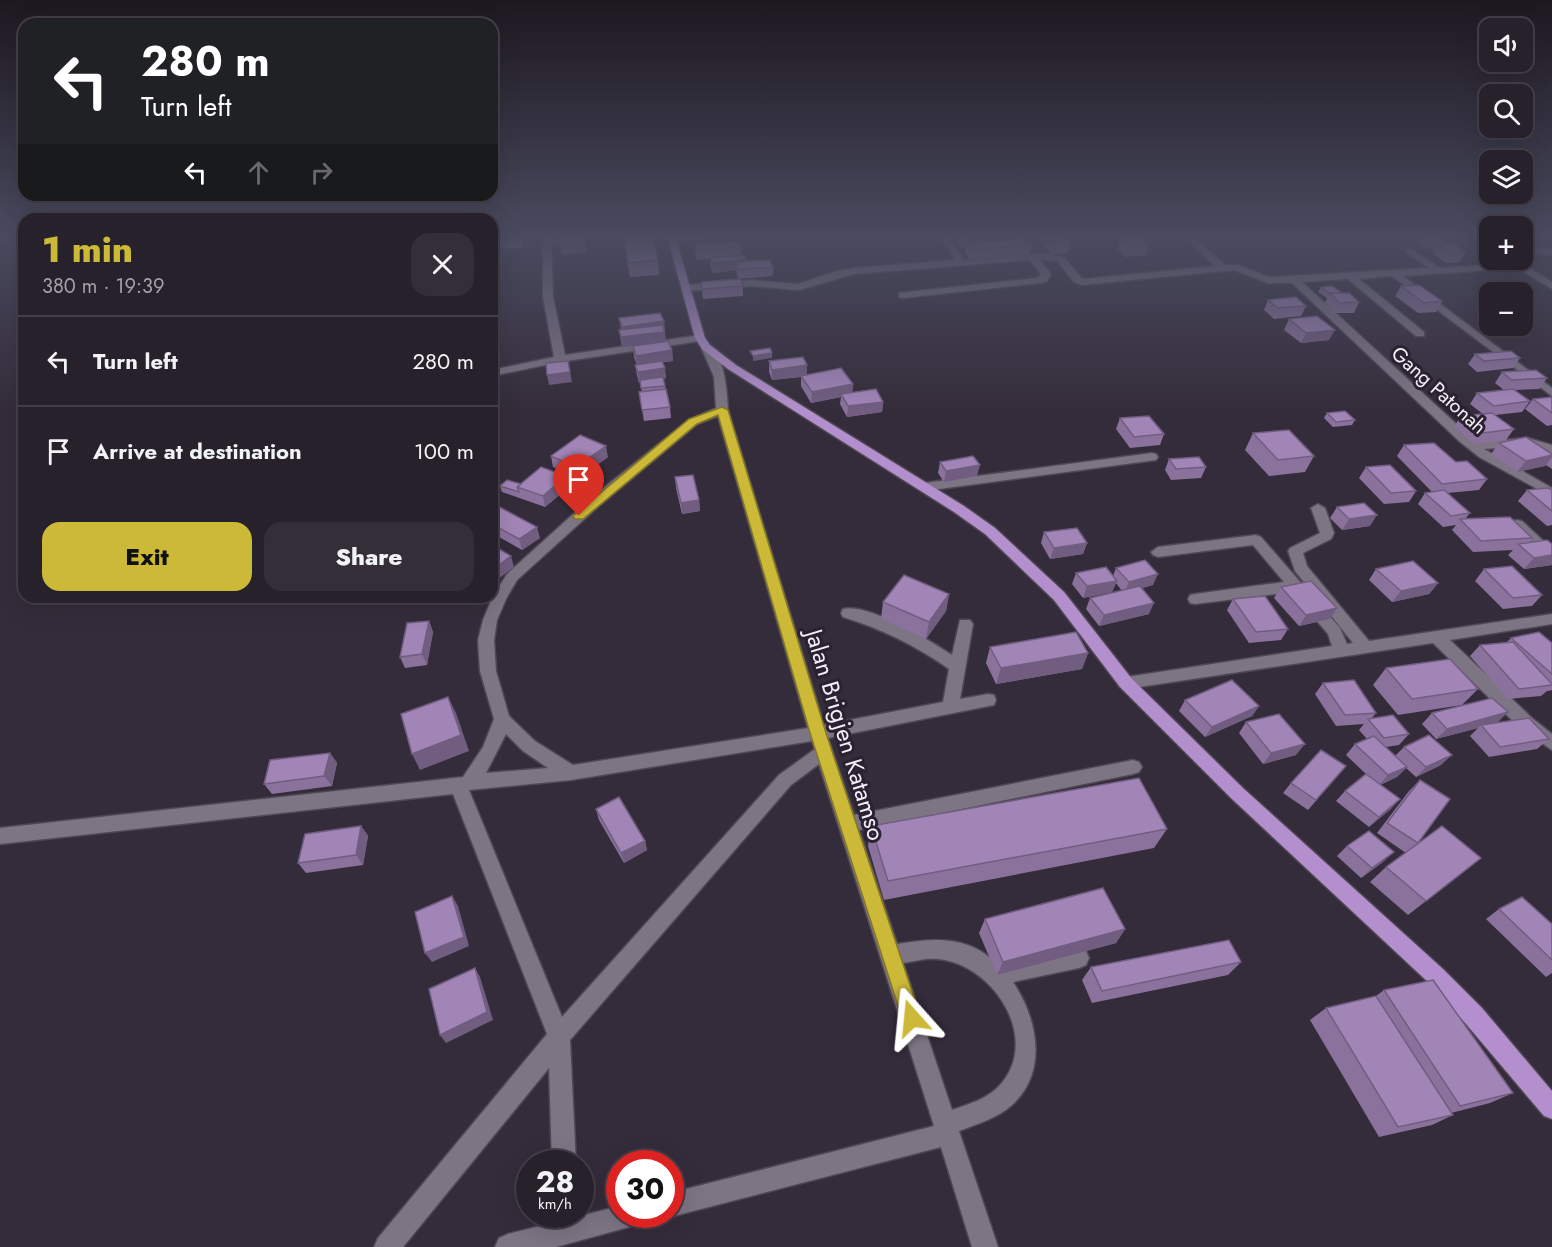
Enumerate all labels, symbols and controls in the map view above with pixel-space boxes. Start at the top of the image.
map controls [1479,18,1533,336]
button: sound [1479,18,1533,72]
text: 280 m [141,31,270,92]
icon: left [42,42,120,120]
button: search [1479,84,1533,138]
text: Turn left [141,87,231,126]
button: layers [1479,150,1533,204]
icon: left [179,156,212,189]
icon: ahead [242,156,275,189]
icon: right [305,156,338,189]
button: + [1479,216,1533,270]
text: 1 min [42,223,133,275]
button: close [411,233,474,296]
text: 380 m · 19:39 [42,272,164,301]
button: − [1479,282,1533,336]
street label: Gang Patonah [1385,340,1493,441]
icon: left [42,345,75,378]
text: Turn left [93,345,178,377]
text: 280 m [413,345,474,377]
icon: arrive [42,435,75,468]
text: Arrive at destination [93,435,302,467]
text: 100 m [414,435,474,467]
pin [553,454,604,516]
icon: arrive [562,463,595,496]
button: Exit [42,522,252,591]
button: Share [264,522,474,591]
street label: Jalan Brigjen Katamso [796,622,894,845]
position arrow [880,986,944,1050]
speed limit sign: 30 [606,1150,684,1228]
text: 28 [536,1160,574,1203]
text: km/h [538,1193,572,1215]

